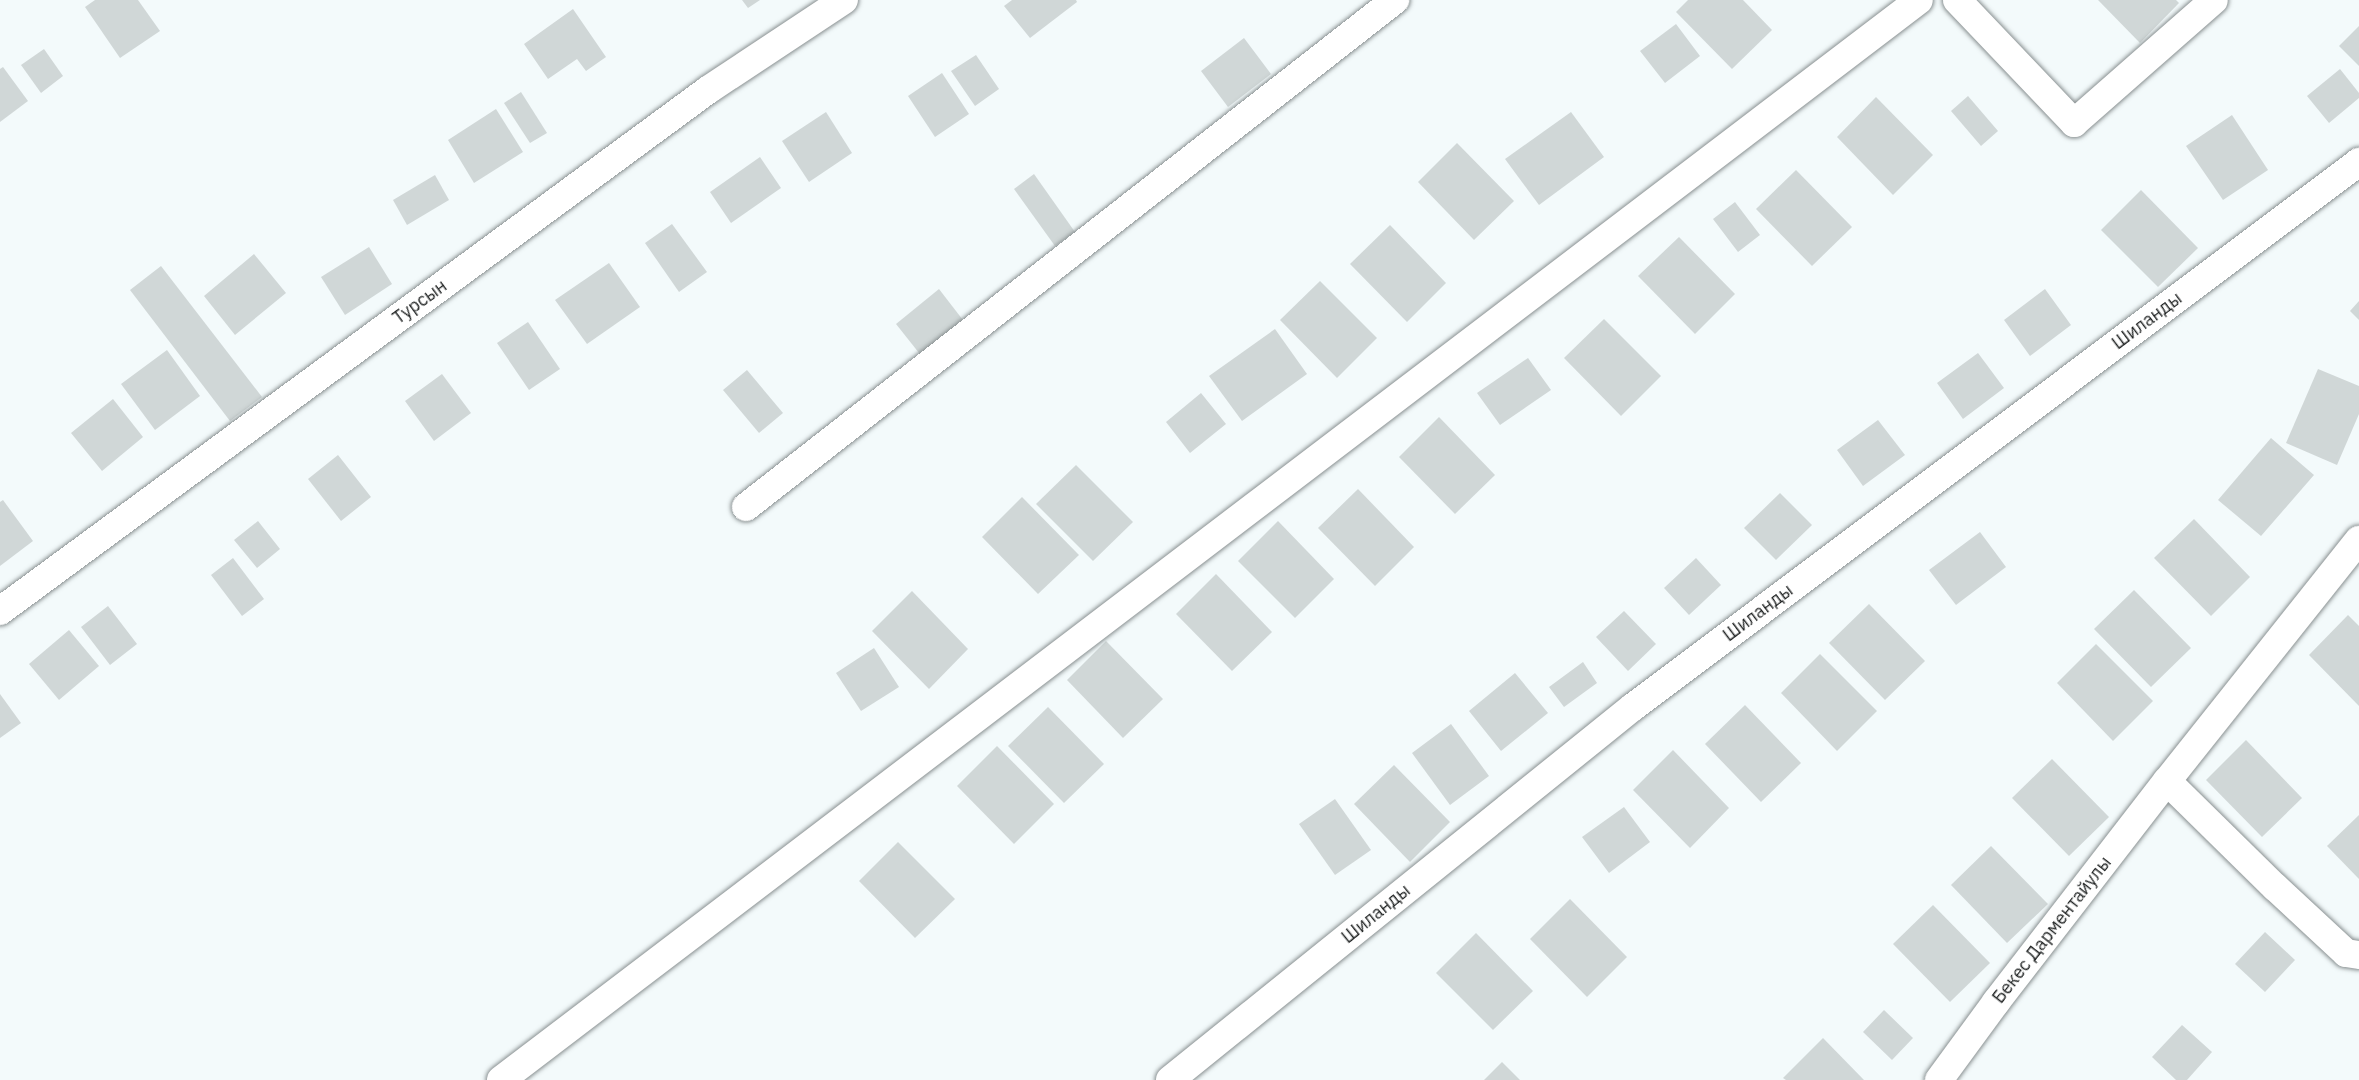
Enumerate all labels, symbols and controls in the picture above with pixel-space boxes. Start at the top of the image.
street label: Турсын [389,275,451,329]
street label: Шиланды [2108,288,2186,354]
street label: Шиланды [1719,580,1797,646]
street label: Бекес Дарментайулы [1988,852,2116,1008]
street label: Шиланды [1337,880,1415,948]

